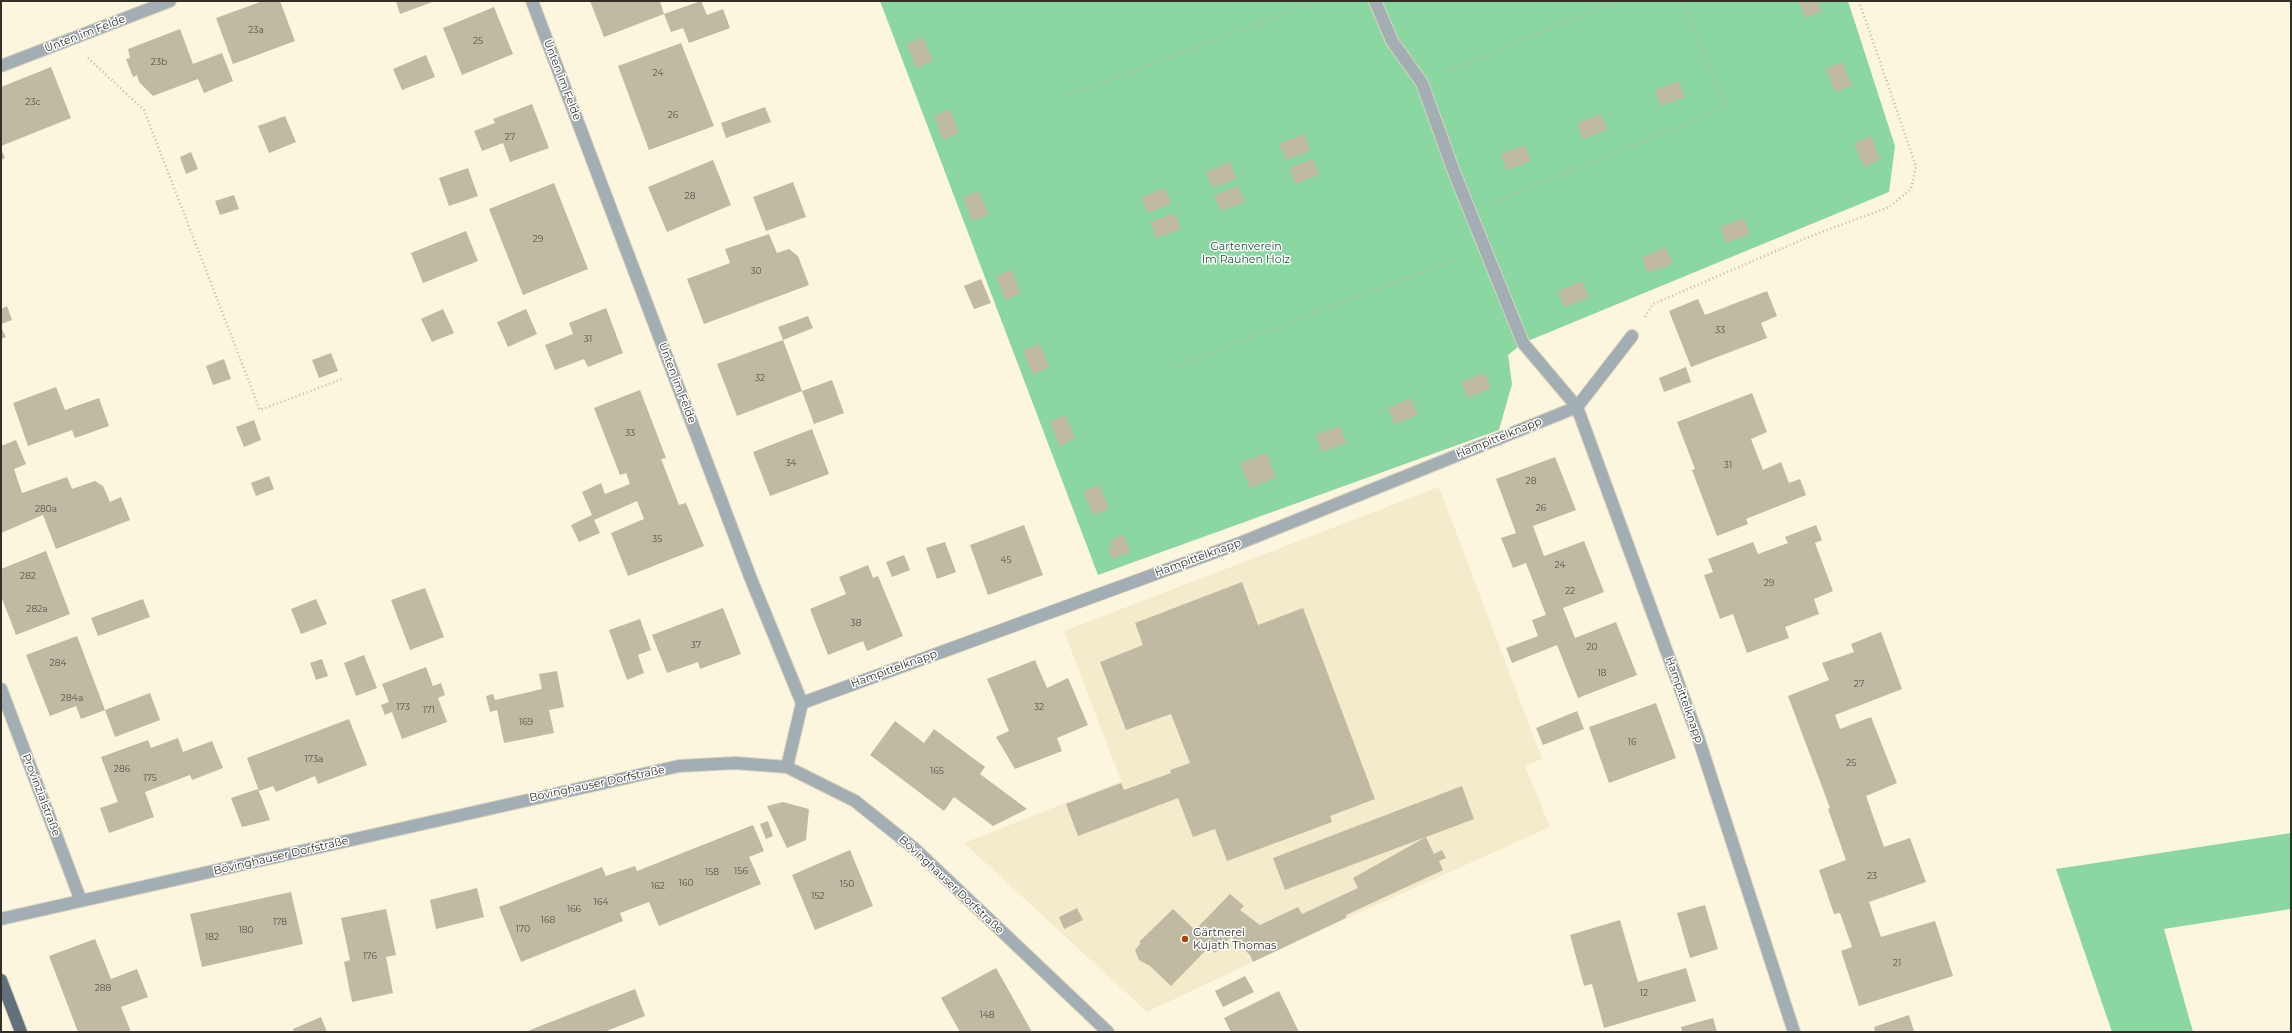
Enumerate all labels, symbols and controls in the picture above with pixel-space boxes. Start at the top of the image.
street label: Unten im Felde [43,13,127,55]
house number: 23a [248,25,264,35]
house number: 25 [473,36,483,46]
street label: Unten im Felde [541,38,583,122]
house number: 23b [151,57,167,67]
house number: 24 [653,68,663,78]
house number: 23c [25,97,41,107]
house number: 26 [668,110,678,120]
house number: 27 [505,132,515,142]
house number: 28 [685,191,695,201]
house number: 29 [533,234,543,244]
park label: Gartenverein Im Rauhen Holz [1202,240,1290,266]
house number: 30 [750,266,762,276]
house number: 33 [1715,325,1725,335]
house number: 31 [584,334,592,344]
street label: Unten im Felde [656,341,698,425]
house number: 32 [755,373,765,383]
street label: Hampittelknapp [1454,415,1544,461]
house number: 33 [625,428,635,438]
house number: 34 [785,458,797,468]
house number: 31 [1724,460,1732,470]
house number: 28 [1526,476,1536,486]
house number: 26 [1536,503,1546,513]
house number: 280a [35,504,57,514]
house number: 35 [652,534,662,544]
street label: Hampittelknapp [1153,536,1243,580]
house number: 45 [1000,555,1012,565]
house number: 24 [1555,560,1565,570]
house number: 282 [20,571,36,581]
house number: 29 [1764,578,1774,588]
house number: 22 [1565,586,1575,596]
house number: 282a [26,604,48,614]
house number: 38 [851,618,861,628]
house number: 37 [691,640,701,650]
house number: 20 [1586,642,1598,652]
street label: Hampittelknapp [849,647,939,691]
street label: Hampittelknapp [1662,655,1706,745]
house number: 284 [50,658,66,668]
house number: 18 [1598,668,1606,678]
house number: 27 [1854,679,1864,689]
house number: 284a [61,693,83,703]
house number: 173 [396,702,410,712]
house number: 32 [1034,702,1044,712]
house number: 171 [423,705,435,715]
house number: 169 [519,717,533,727]
house number: 16 [1628,737,1636,747]
street label: Provinzialstraße [19,752,63,838]
house number: 173a [305,754,323,764]
house number: 25 [1846,758,1856,768]
street label: Bövinghauser Dorfstraße [528,763,666,805]
house number: 286 [114,764,130,774]
house number: 165 [930,766,944,776]
house number: 175 [143,773,157,783]
street label: Bövinghauser Dorfstraße [896,833,1006,937]
street label: Bövinghauser Dorfstraße [212,834,350,878]
house number: 156 [734,866,748,876]
house number: 158 [705,867,719,877]
house number: 23 [1867,871,1877,881]
house number: 160 [679,878,693,888]
house number: 150 [840,879,854,889]
house number: 162 [651,881,665,891]
house number: 152 [811,891,825,901]
house number: 164 [594,897,608,907]
house number: 166 [567,904,581,914]
house number: 168 [541,915,555,925]
house number: 178 [273,917,287,927]
house number: 170 [516,924,530,934]
house number: 180 [239,925,253,935]
place label: Gärtnerei Kujath Thomas [1193,926,1276,952]
house number: 182 [205,932,219,942]
marker: Gärtnerei Kujath Thomas [1180,934,1190,944]
house number: 176 [363,951,377,961]
house number: 21 [1893,958,1901,968]
house number: 288 [95,983,111,993]
house number: 12 [1640,988,1648,998]
house number: 148 [979,1010,995,1020]

